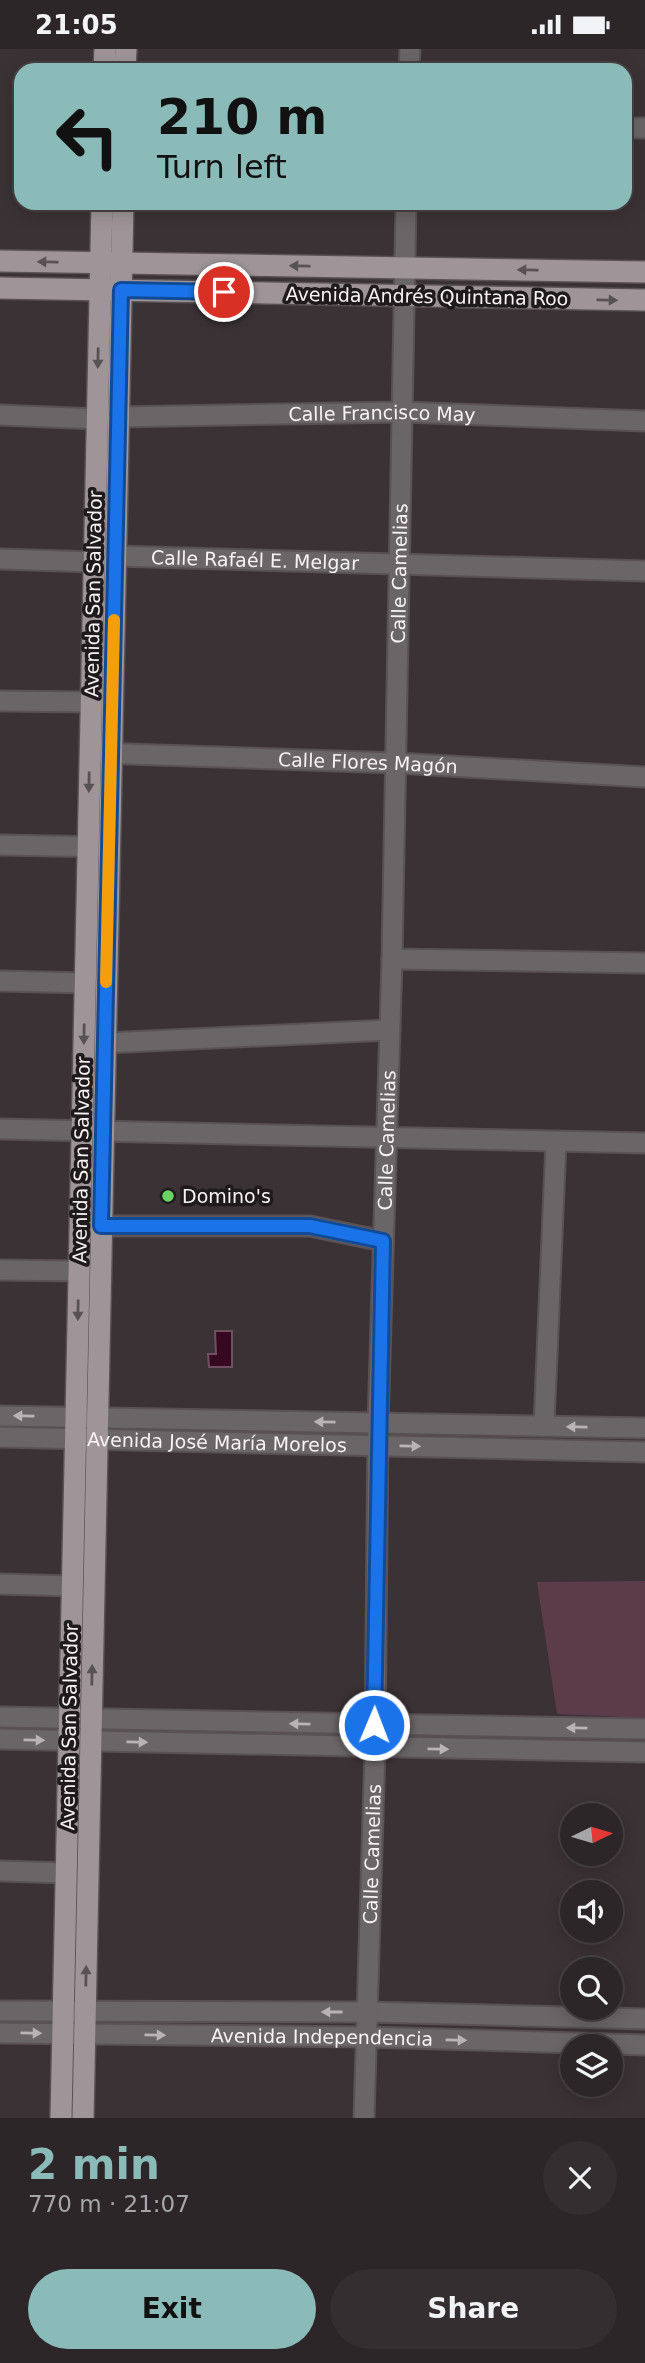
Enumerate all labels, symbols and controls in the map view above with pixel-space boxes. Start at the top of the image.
text: 21:05 [35,10,118,40]
text: 210 m [157,89,327,146]
icon: left [42,91,133,182]
text: Turn left [157,148,287,186]
one-way arrow [37,256,59,268]
one-way arrow [289,260,311,272]
pin [194,262,254,322]
one-way arrow [517,264,539,276]
icon: arrive [205,273,243,311]
street label: Avenida Andrés Quintana Roo [285,283,569,309]
one-way arrow [596,294,618,305]
one-way arrow [92,348,104,370]
street label: Calle Francisco May [288,401,476,426]
street label: Avenida San Salvador [80,490,106,698]
street label: Calle Camelias [387,503,411,644]
street label: Calle Rafaél E. Melgar [151,546,359,574]
street label: Calle Flores Magón [278,748,458,777]
one-way arrow [83,771,95,793]
one-way arrow [78,1023,90,1045]
street label: Avenida San Salvador [68,1056,94,1264]
street label: Calle Camelias [373,1070,400,1211]
place label: Domino's [182,1185,271,1207]
marker: Domino's [160,1188,176,1204]
one-way arrow [72,1299,83,1321]
one-way arrow [13,1410,35,1422]
one-way arrow [314,1416,336,1427]
one-way arrow [566,1421,588,1433]
street label: Avenida José María Morelos [87,1428,347,1456]
one-way arrow [399,1440,421,1452]
street label: Avenida San Salvador [56,1623,82,1831]
one-way arrow [86,1664,98,1686]
position arrow [337,1688,411,1762]
one-way arrow [289,1718,311,1729]
one-way arrow [566,1722,588,1734]
one-way arrow [24,1734,46,1746]
one-way arrow [126,1737,148,1748]
one-way arrow [427,1743,449,1755]
street label: Calle Camelias [359,1784,385,1925]
north arrow [560,1803,623,1865]
map controls [560,1803,623,2097]
button: sound [560,1880,623,1943]
button: search [560,1957,623,2020]
one-way arrow [80,1965,92,1987]
one-way arrow [321,2006,343,2018]
street label: Avenida Independencia [211,2024,433,2050]
one-way arrow [20,2027,42,2039]
one-way arrow [144,2029,166,2041]
one-way arrow [445,2034,467,2045]
button: layers [560,2034,623,2097]
text: 2 min [28,2140,160,2189]
button: close [543,2141,617,2215]
text: 770 m · 21:07 [28,2191,190,2217]
button: Exit [28,2269,316,2349]
button: Share [330,2269,617,2349]

